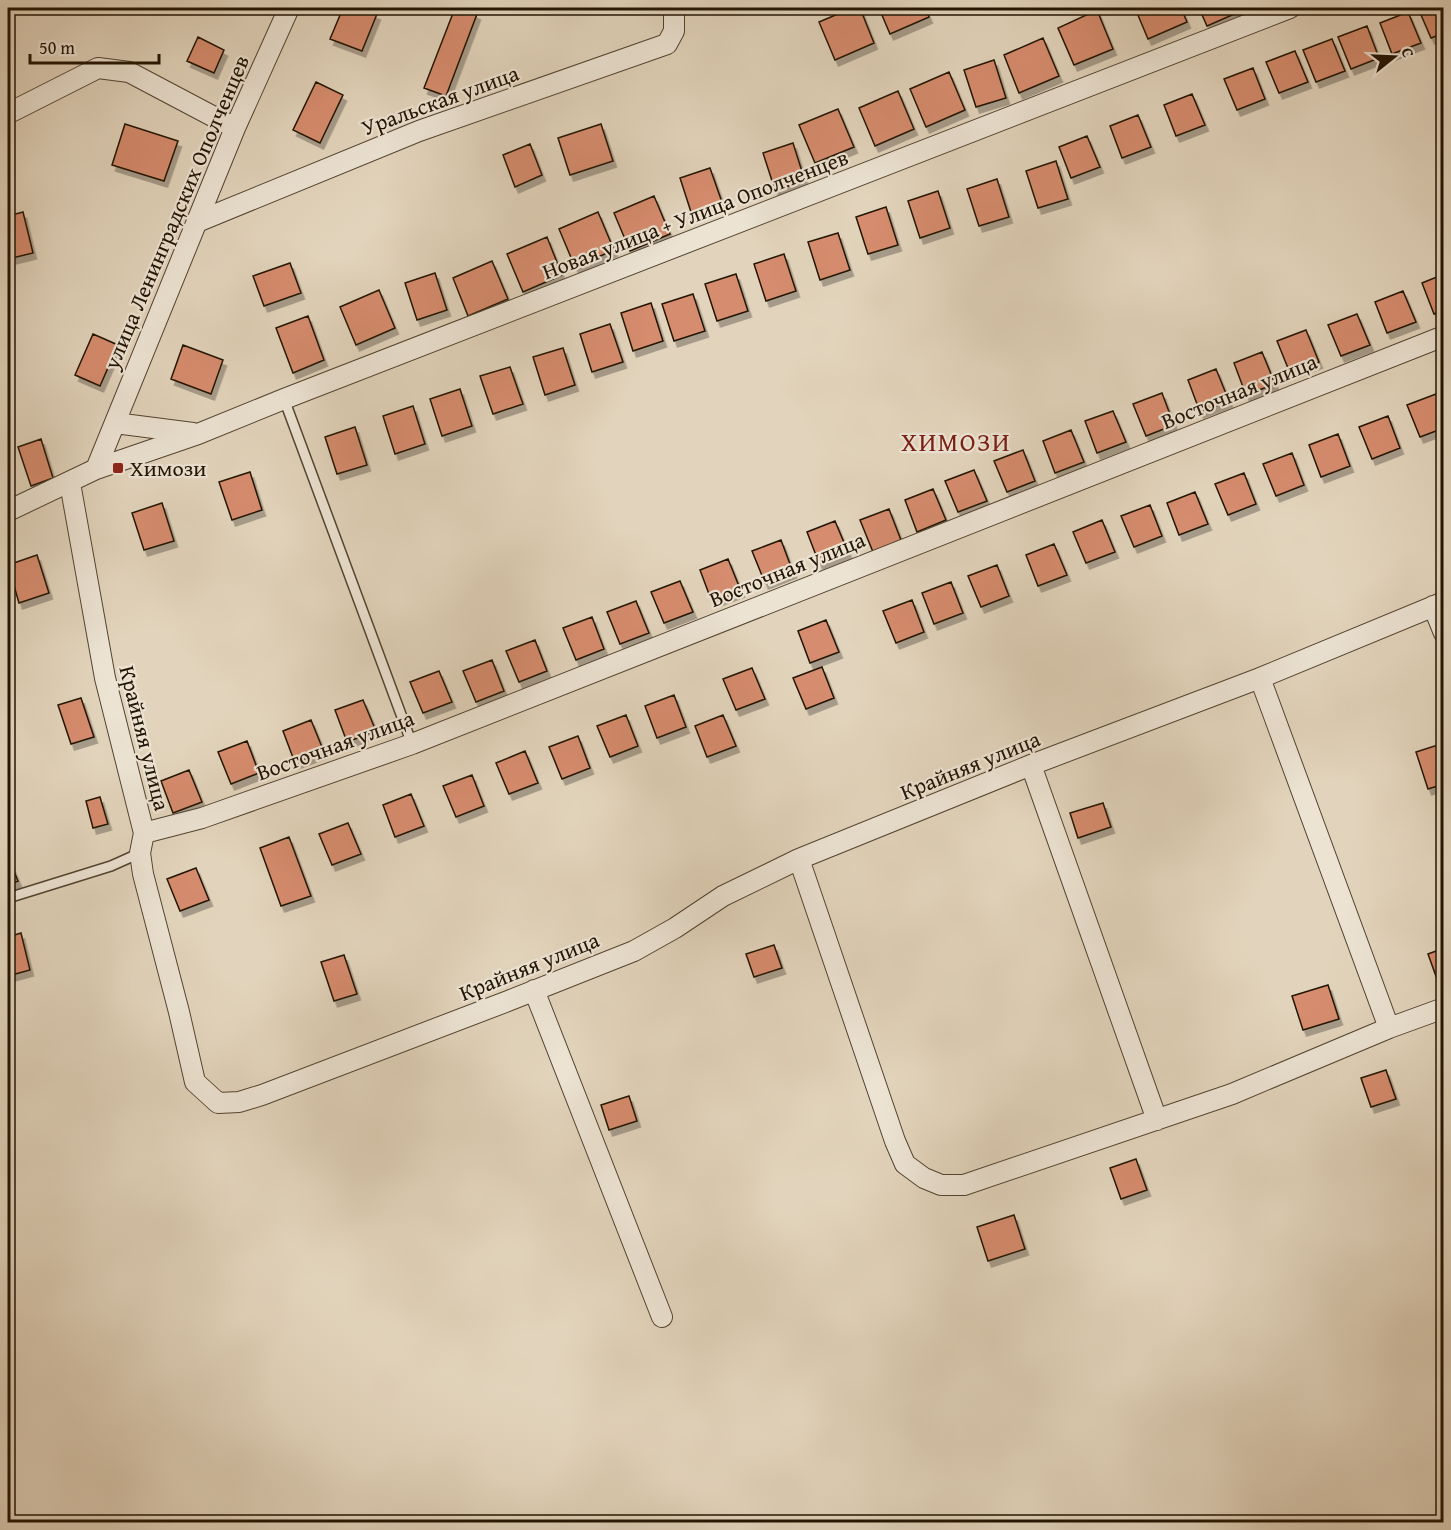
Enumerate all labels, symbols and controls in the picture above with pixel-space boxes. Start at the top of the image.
scale bar [30,27,159,65]
north arrow [1364,27,1424,87]
text: 50 m [39,34,75,61]
text: С [1395,44,1421,60]
street label: улица Ленинградских Ополченцев [95,50,257,375]
street label: Уральская улица [357,57,524,143]
street label: Новая улица + Улица Ополченцев [537,141,853,287]
street label: Восточная улица [1156,345,1322,437]
district label: ХИМОЗИ [901,422,1011,461]
place label: Химози [130,452,206,484]
marker: Химози [111,461,125,475]
street label: Восточная улица [704,523,870,615]
street label: Крайняя улица [112,662,179,814]
street label: Восточная улица [252,701,419,788]
street label: Крайняя улица [895,722,1045,808]
street label: Крайняя улица [454,923,604,1009]

